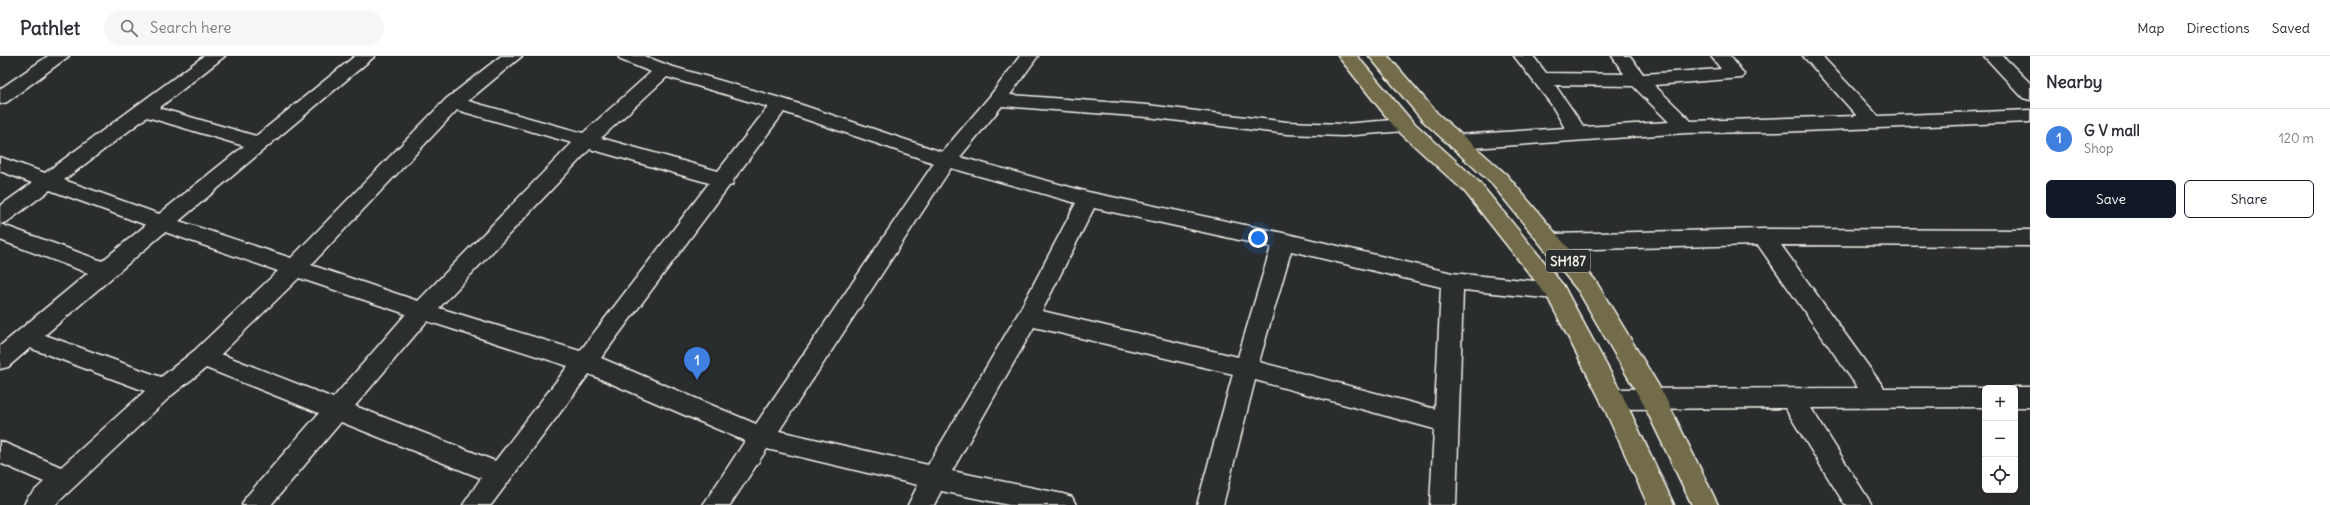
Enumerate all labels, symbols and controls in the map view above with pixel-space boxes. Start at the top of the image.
search box [104,10,384,46]
text: Pathlet [20,16,80,40]
icon: search [118,17,140,39]
text: Search here [150,18,231,37]
text: Map [2137,19,2164,37]
text: Directions [2186,19,2250,37]
text: Saved [2272,19,2310,37]
text: Nearby [2046,71,2102,93]
text: G V mall [2084,121,2140,140]
text: 1 [2056,130,2062,147]
text: 120 m [2279,130,2314,147]
text: Shop [2084,140,2113,157]
button: Save [2046,180,2176,218]
button: Share [2184,180,2314,218]
your location [1248,228,1268,248]
road number: SH187 [1546,250,1590,272]
pin: 1 [684,347,710,380]
map controls [1982,385,2018,493]
button: + [1982,385,2018,421]
button: − [1982,421,2018,457]
button: locate [1982,457,2018,493]

